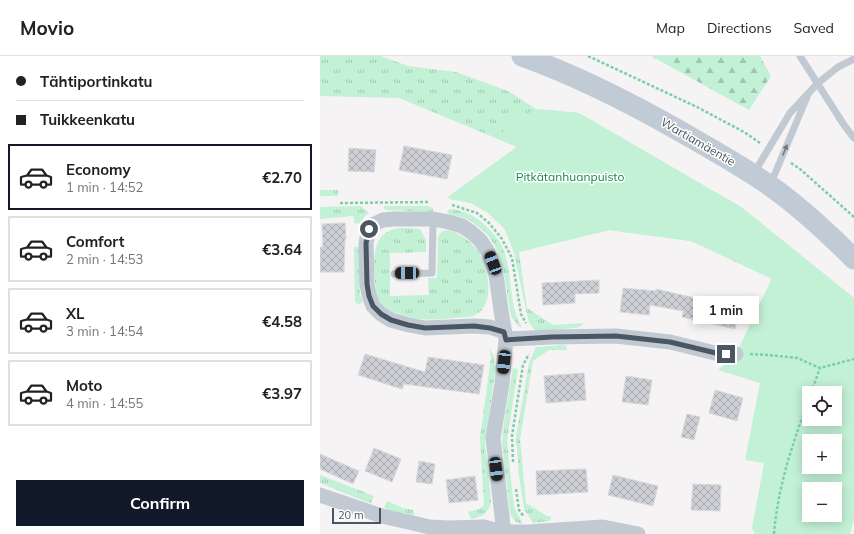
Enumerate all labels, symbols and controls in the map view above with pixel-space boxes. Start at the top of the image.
text: Movio [20,16,74,40]
text: Map [656,19,685,37]
text: Directions [707,19,772,37]
text: Saved [794,19,834,37]
text: Tähtiportinkatu [40,72,153,91]
text: Tuikkeenkatu [40,110,135,129]
street label: Wartiamäentie [658,114,738,169]
one-way arrow [783,144,789,156]
icon: car [18,159,54,195]
text: Economy [66,160,131,179]
text: €2.70 [262,168,302,187]
park label: Pitkätanhuanpuisto [516,169,625,184]
text: 1 min · 14:52 [66,179,143,195]
route start [360,220,378,238]
icon: car [18,231,54,267]
text: Comfort [66,232,124,251]
text: €3.64 [262,240,302,259]
car [483,250,503,276]
text: 2 min · 14:53 [66,251,143,267]
car [395,267,419,279]
callout: 1 min [693,296,759,324]
text: 1 min [709,302,743,318]
icon: car [18,303,54,339]
text: XL [66,304,84,323]
text: €4.58 [262,312,302,331]
text: 3 min · 14:54 [66,323,143,339]
route end [717,345,735,363]
car [497,349,511,375]
icon: car [18,375,54,411]
text: Moto [66,376,102,395]
text: €3.97 [262,384,302,403]
map controls [802,386,842,522]
button: locate [802,386,842,426]
text: 4 min · 14:55 [66,395,143,411]
button: + [802,434,842,474]
car [489,456,503,482]
button: Confirm [16,480,304,526]
button: − [802,482,842,522]
scale bar [332,506,381,525]
text: 20 m [338,508,364,522]

